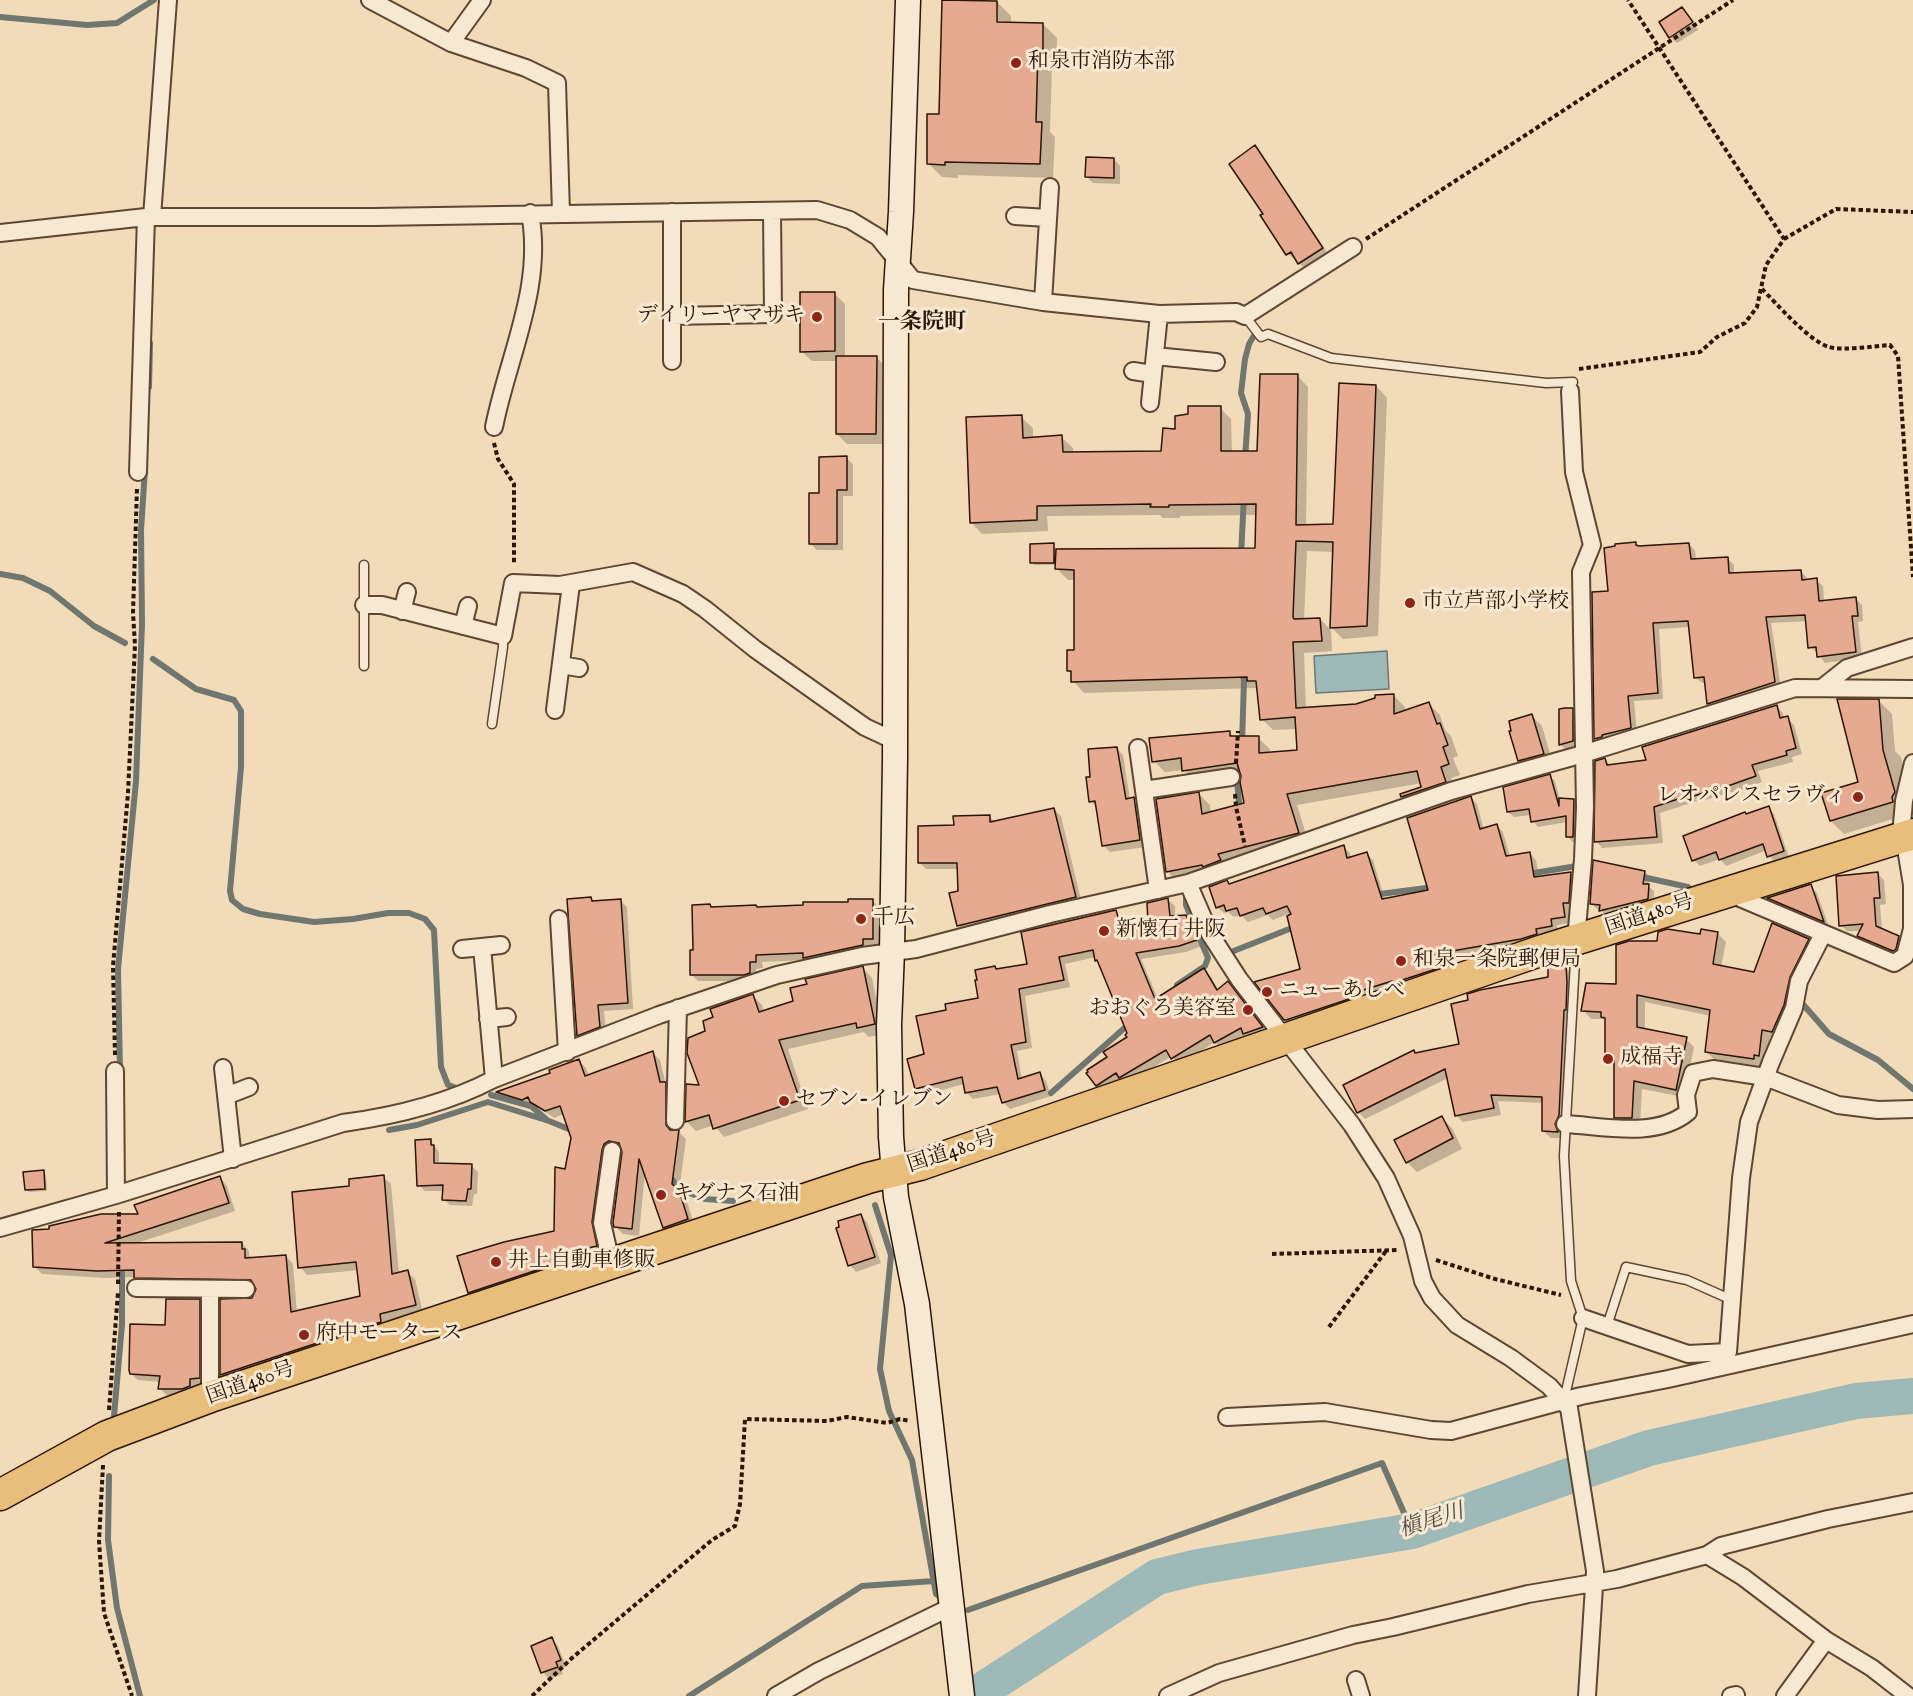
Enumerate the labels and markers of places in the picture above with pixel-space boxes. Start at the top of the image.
place label: 和泉市消防本部 [1028,50,1175,76]
marker: 和泉市消防本部 [1009,56,1023,70]
place label: デイリーヤマザキ [637,304,805,330]
marker: デイリーヤマザキ [810,310,824,324]
place label: 市立芦部小学校 [1422,590,1569,616]
marker: 市立芦部小学校 [1403,596,1417,610]
place label: レオパレスセラヴィ [1657,784,1846,810]
marker: レオパレスセラヴィ [1851,790,1865,804]
place label: 千広 [873,906,915,932]
marker: 千広 [854,912,868,926]
place label: 新懐石 井阪 [1116,918,1226,944]
marker: 新懐石 井阪 [1097,924,1111,938]
place label: 和泉一条院郵便局 [1413,948,1581,974]
marker: 和泉一条院郵便局 [1394,954,1408,968]
place label: ニューあしべ [1279,979,1405,1005]
marker: ニューあしべ [1260,985,1274,999]
place label: おおぐろ美容室 [1089,997,1236,1023]
marker: おおぐろ美容室 [1241,1003,1255,1017]
place label: 成福寺 [1620,1046,1683,1072]
marker: 成福寺 [1601,1052,1615,1066]
place label: セブン-イレブン [796,1088,953,1114]
marker: セブン-イレブン [777,1094,791,1108]
place label: キグナス石油 [673,1182,799,1208]
marker: キグナス石油 [654,1188,668,1202]
place label: 井上自動車修販 [508,1249,655,1275]
marker: 井上自動車修販 [489,1255,503,1269]
place label: 府中モータース [316,1322,462,1348]
marker: 府中モータース [297,1328,311,1342]

